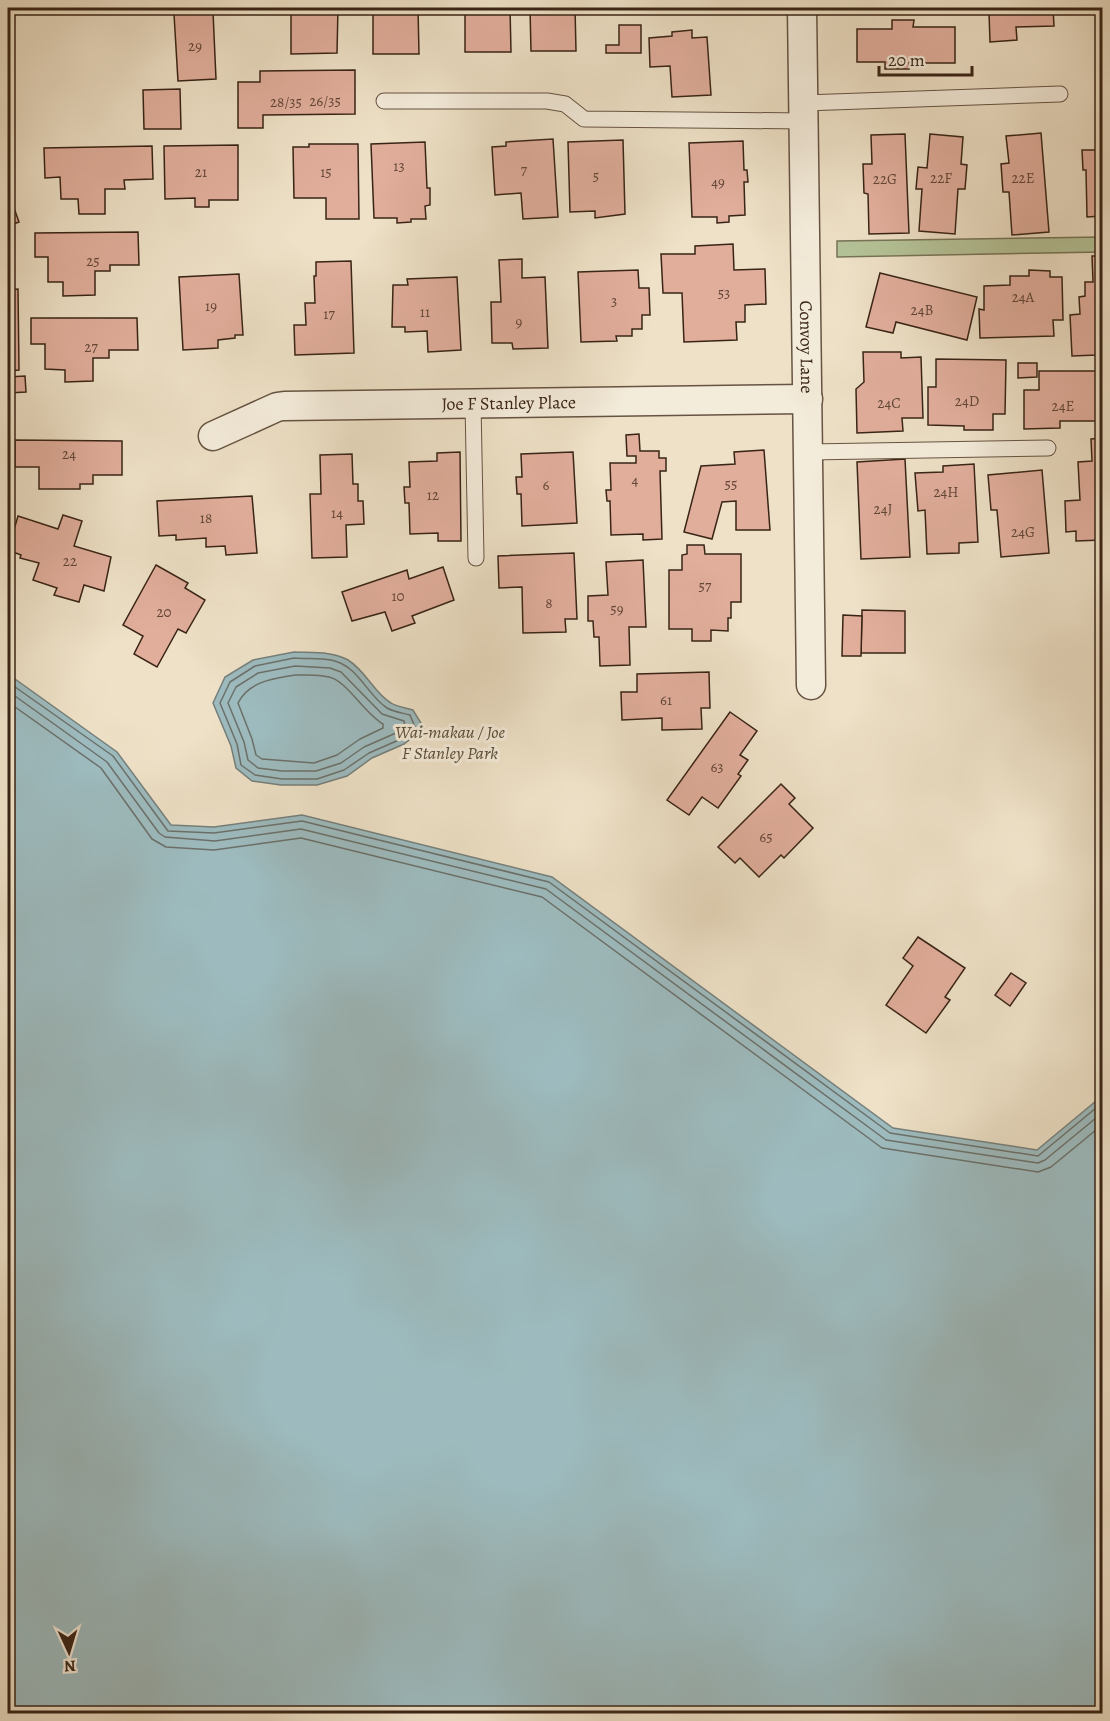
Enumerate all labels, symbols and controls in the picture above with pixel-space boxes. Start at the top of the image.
house number: 29 [188,36,202,56]
scale bar [879,39,972,77]
text: 20 m [888,48,925,72]
house number: 26/35 [309,91,341,111]
house number: 28/35 [270,92,302,112]
house number: 13 [393,156,405,176]
house number: 7 [521,160,528,180]
house number: 21 [195,162,207,182]
house number: 15 [320,162,332,182]
house number: 5 [593,166,599,186]
house number: 22F [930,168,952,188]
house number: 22E [1011,168,1035,188]
house number: 22G [873,169,897,189]
house number: 49 [711,172,725,192]
house number: 25 [86,251,100,271]
house number: 53 [718,283,730,303]
house number: 24A [1012,287,1035,307]
house number: 3 [611,291,617,311]
house number: 19 [205,296,217,316]
street label: Convoy Lane [794,300,819,394]
house number: 24B [911,300,933,320]
house number: 11 [420,302,430,322]
house number: 17 [323,304,335,324]
house number: 9 [516,312,523,332]
house number: 27 [84,337,98,357]
street label: Joe F Stanley Place [441,390,576,416]
house number: 24D [955,391,979,411]
house number: 24C [877,393,901,413]
house number: 24E [1052,396,1074,416]
house number: 24 [62,444,76,464]
house number: 4 [632,470,639,490]
house number: 55 [725,474,737,494]
house number: 6 [543,475,550,495]
house number: 24H [933,482,959,502]
house number: 12 [427,485,439,505]
house number: 24J [874,499,893,519]
house number: 14 [331,503,343,523]
house number: 18 [200,508,212,528]
house number: 24G [1011,522,1035,542]
house number: 22 [63,551,77,571]
house number: 57 [699,576,712,596]
house number: 10 [391,586,405,606]
house number: 8 [545,593,553,613]
house number: 59 [610,599,624,619]
house number: 20 [156,602,172,622]
house number: 61 [660,690,672,710]
park label: Wai-makau / Joe F Stanley Park [395,720,506,765]
house number: 63 [710,757,724,777]
house number: 65 [759,827,773,847]
north arrow [39,1622,99,1682]
text: N [63,1655,77,1677]

